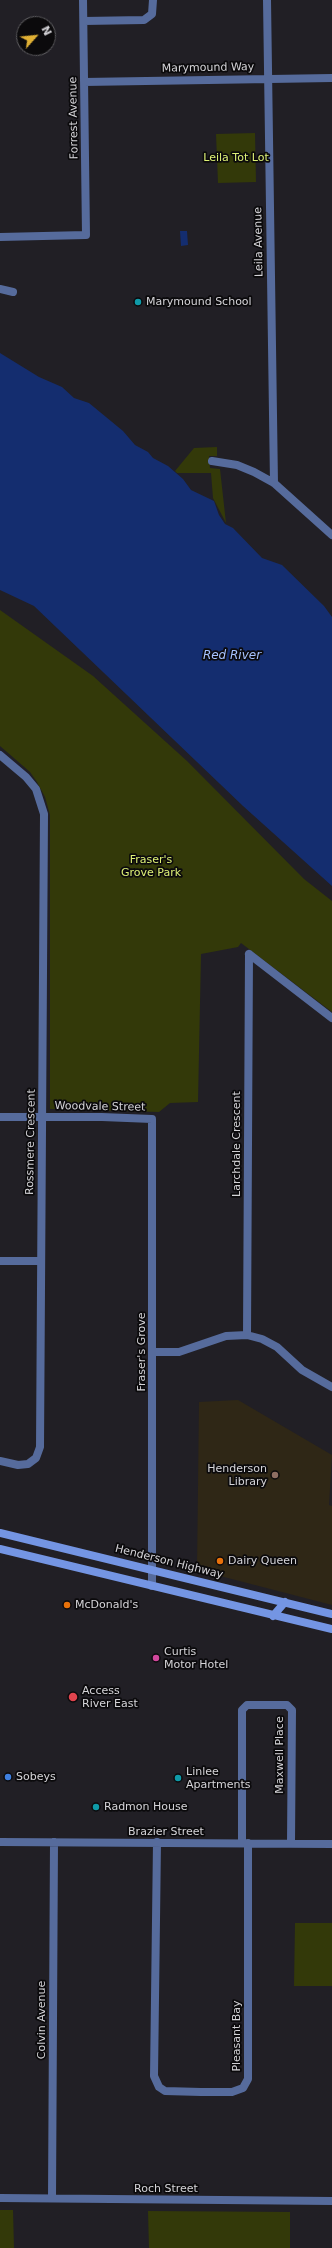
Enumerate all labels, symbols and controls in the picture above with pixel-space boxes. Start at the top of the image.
north arrow [16,16,56,56]
text: N [38,24,54,38]
street label: Marymound Way [162,61,254,75]
street label: Forrest Avenue [67,77,81,159]
park label: Leila Tot Lot [203,151,269,165]
street label: Leila Avenue [252,207,266,277]
place label: Marymound School [146,295,252,309]
marker: Marymound School [133,297,143,307]
water label: Red River [203,649,261,663]
park label: Fraser's Grove Park [121,853,181,879]
street label: Rossmere Crescent [23,1089,39,1195]
street label: Larchdale Crescent [230,1091,244,1197]
street label: Woodvale Street [55,1100,145,1114]
street label: Fraser's Grove [135,1313,149,1391]
place label: Henderson Library [207,1462,267,1488]
marker: Henderson Library [270,1470,280,1480]
street label: Henderson Highway [114,1542,224,1582]
place label: Dairy Queen [228,1554,297,1568]
marker: Dairy Queen [215,1556,225,1566]
place label: McDonald's [75,1598,138,1612]
marker: McDonald's [62,1600,72,1610]
place label: Curtis Motor Hotel [164,1645,228,1671]
marker: Curtis Motor Hotel [151,1653,161,1663]
place label: Access River East [82,1684,138,1710]
marker: Access River East [67,1691,79,1703]
street label: Maxwell Place [273,1716,287,1794]
place label: Linlee Apartments [186,1765,251,1791]
place label: Sobeys [16,1770,56,1784]
marker: Sobeys [3,1772,13,1782]
marker: Linlee Apartments [173,1773,183,1783]
place label: Radmon House [104,1800,188,1814]
marker: Radmon House [91,1802,101,1812]
street label: Brazier Street [128,1825,204,1839]
street label: Colvin Avenue [35,1981,49,2059]
street label: Pleasant Bay [230,2000,244,2072]
street label: Roch Street [134,2182,198,2196]

